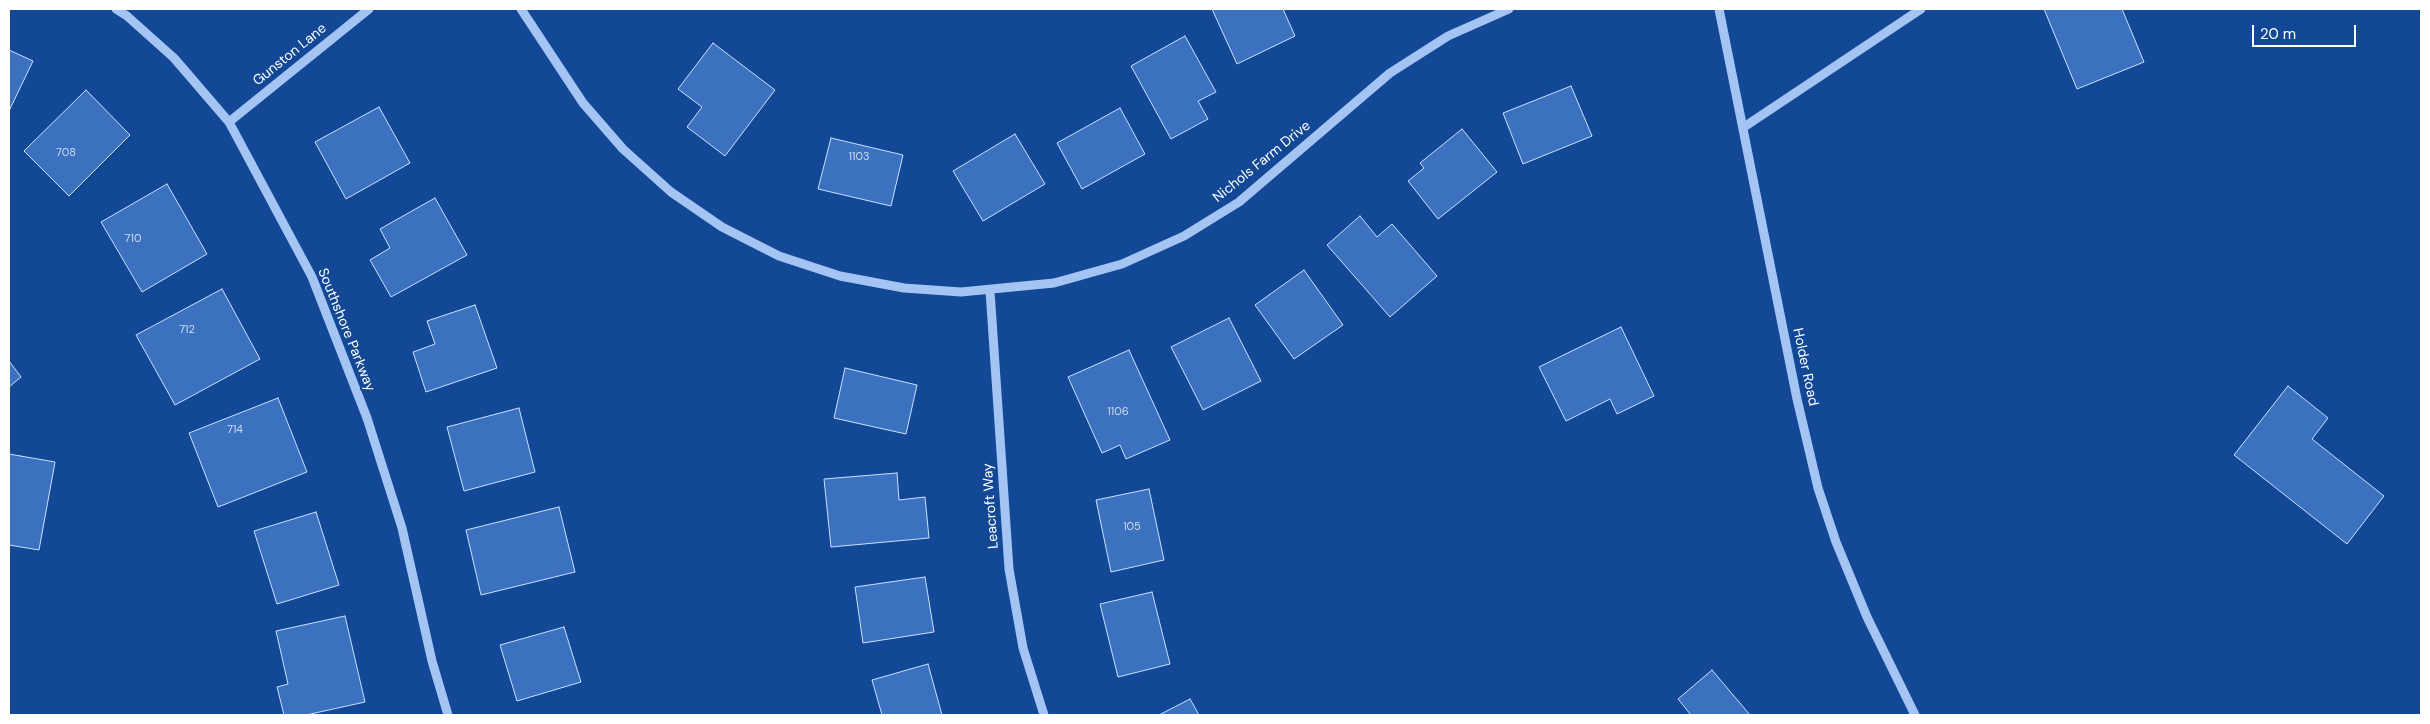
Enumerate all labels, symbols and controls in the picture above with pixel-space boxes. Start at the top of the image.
scale bar [2255,15,2359,47]
street label: Gunston Lane [250,20,330,90]
text: 20 m [2260,24,2296,44]
street label: Nichols Farm Drive [1210,118,1314,206]
house number: 708 [56,146,76,160]
house number: 1103 [849,150,869,164]
house number: 710 [125,232,141,246]
street label: Southshore Parkway [314,266,378,394]
house number: 712 [179,323,195,337]
street label: Holder Road [1789,327,1821,407]
house number: 1106 [1107,405,1129,419]
house number: 714 [227,423,243,437]
street label: Leacroft Way [980,463,1002,549]
house number: 105 [1123,520,1141,534]

